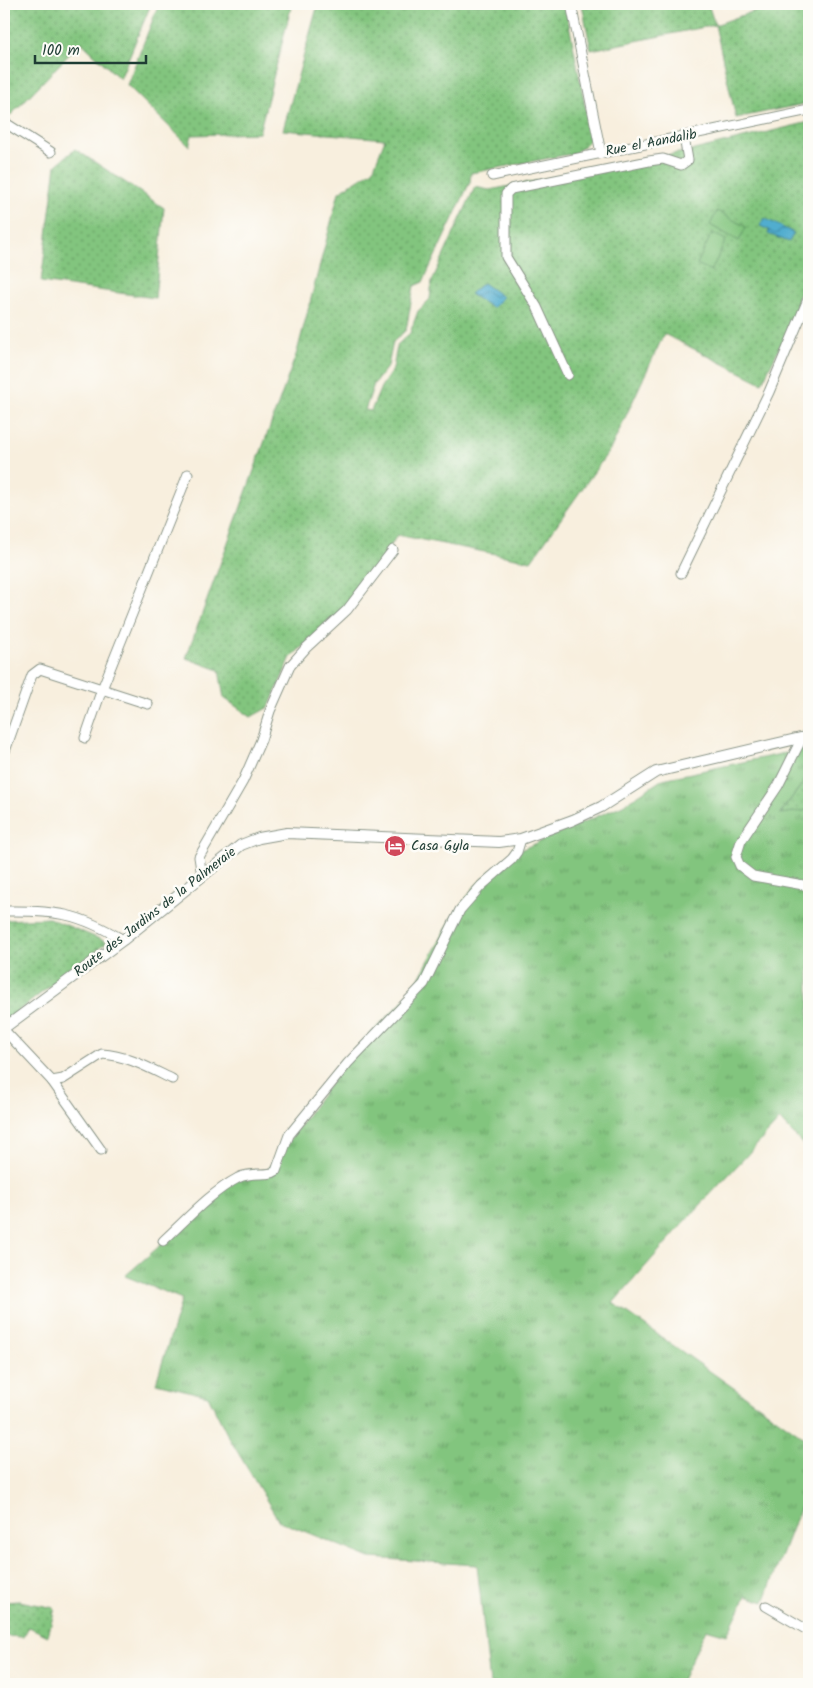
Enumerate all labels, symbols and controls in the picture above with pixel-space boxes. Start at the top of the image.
scale bar [35,32,146,64]
text: 100 m [42,39,80,63]
street label: Rue el Aandalib [604,123,699,163]
hotel icon: Casa Gyla [383,834,407,858]
place label: Casa Gyla [411,835,469,857]
street label: Route des Jardins de la Palmeraie [69,841,241,983]

